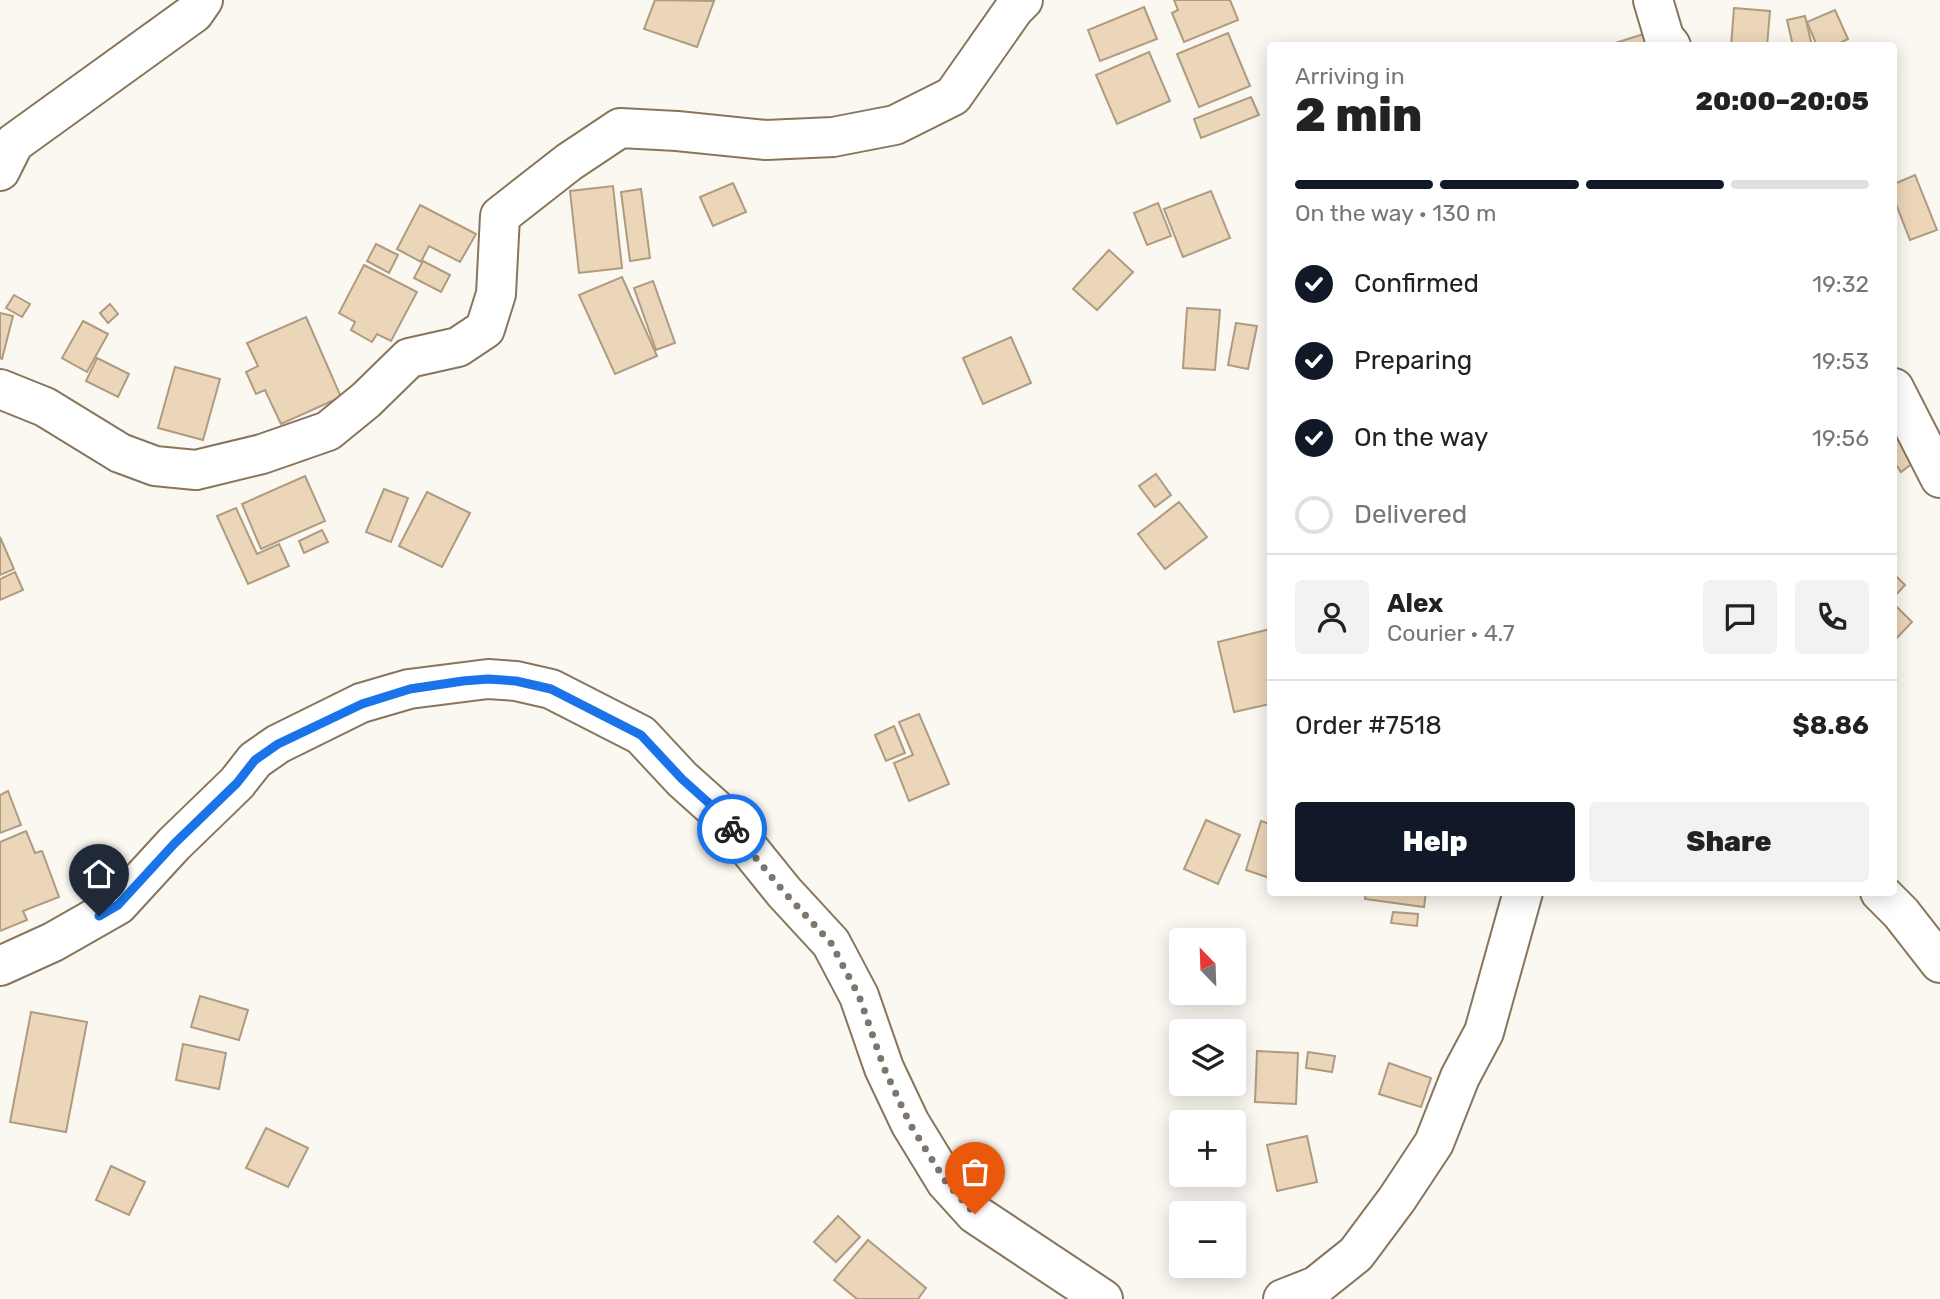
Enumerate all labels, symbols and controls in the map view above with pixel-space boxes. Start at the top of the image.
text: Arriving in [1295,62,1405,90]
text: 20:00–20:05 [1695,86,1869,117]
text: 2 min [1295,88,1422,143]
text: On the way · 130 m [1295,199,1496,227]
icon: check [1295,265,1333,303]
text: Confirmed [1354,268,1479,299]
text: 19:32 [1812,270,1869,298]
icon: check [1295,342,1333,380]
text: Preparing [1354,345,1472,376]
text: 19:53 [1812,347,1869,375]
icon: check [1295,419,1333,457]
text: On the way [1354,422,1488,453]
text: 19:56 [1812,424,1869,452]
text: Delivered [1354,499,1467,530]
button: person [1295,580,1369,654]
button: chat [1703,580,1777,654]
button: phone [1795,580,1869,654]
text: Alex [1387,588,1443,619]
text: Courier · 4.7 [1387,619,1514,647]
text: Order #7518 [1295,710,1442,741]
text: $8.86 [1792,710,1869,741]
courier [697,794,767,864]
button: Help [1295,802,1575,882]
button: Share [1589,802,1869,882]
icon: bike [713,810,751,848]
pin [69,844,129,916]
icon: home [80,855,118,893]
north arrow [1169,928,1246,1004]
map controls [1169,928,1246,1278]
button: layers [1169,1019,1246,1096]
button: + [1169,1110,1246,1187]
pin [945,1142,1005,1214]
icon: bag [956,1153,994,1191]
button: − [1169,1201,1246,1278]

